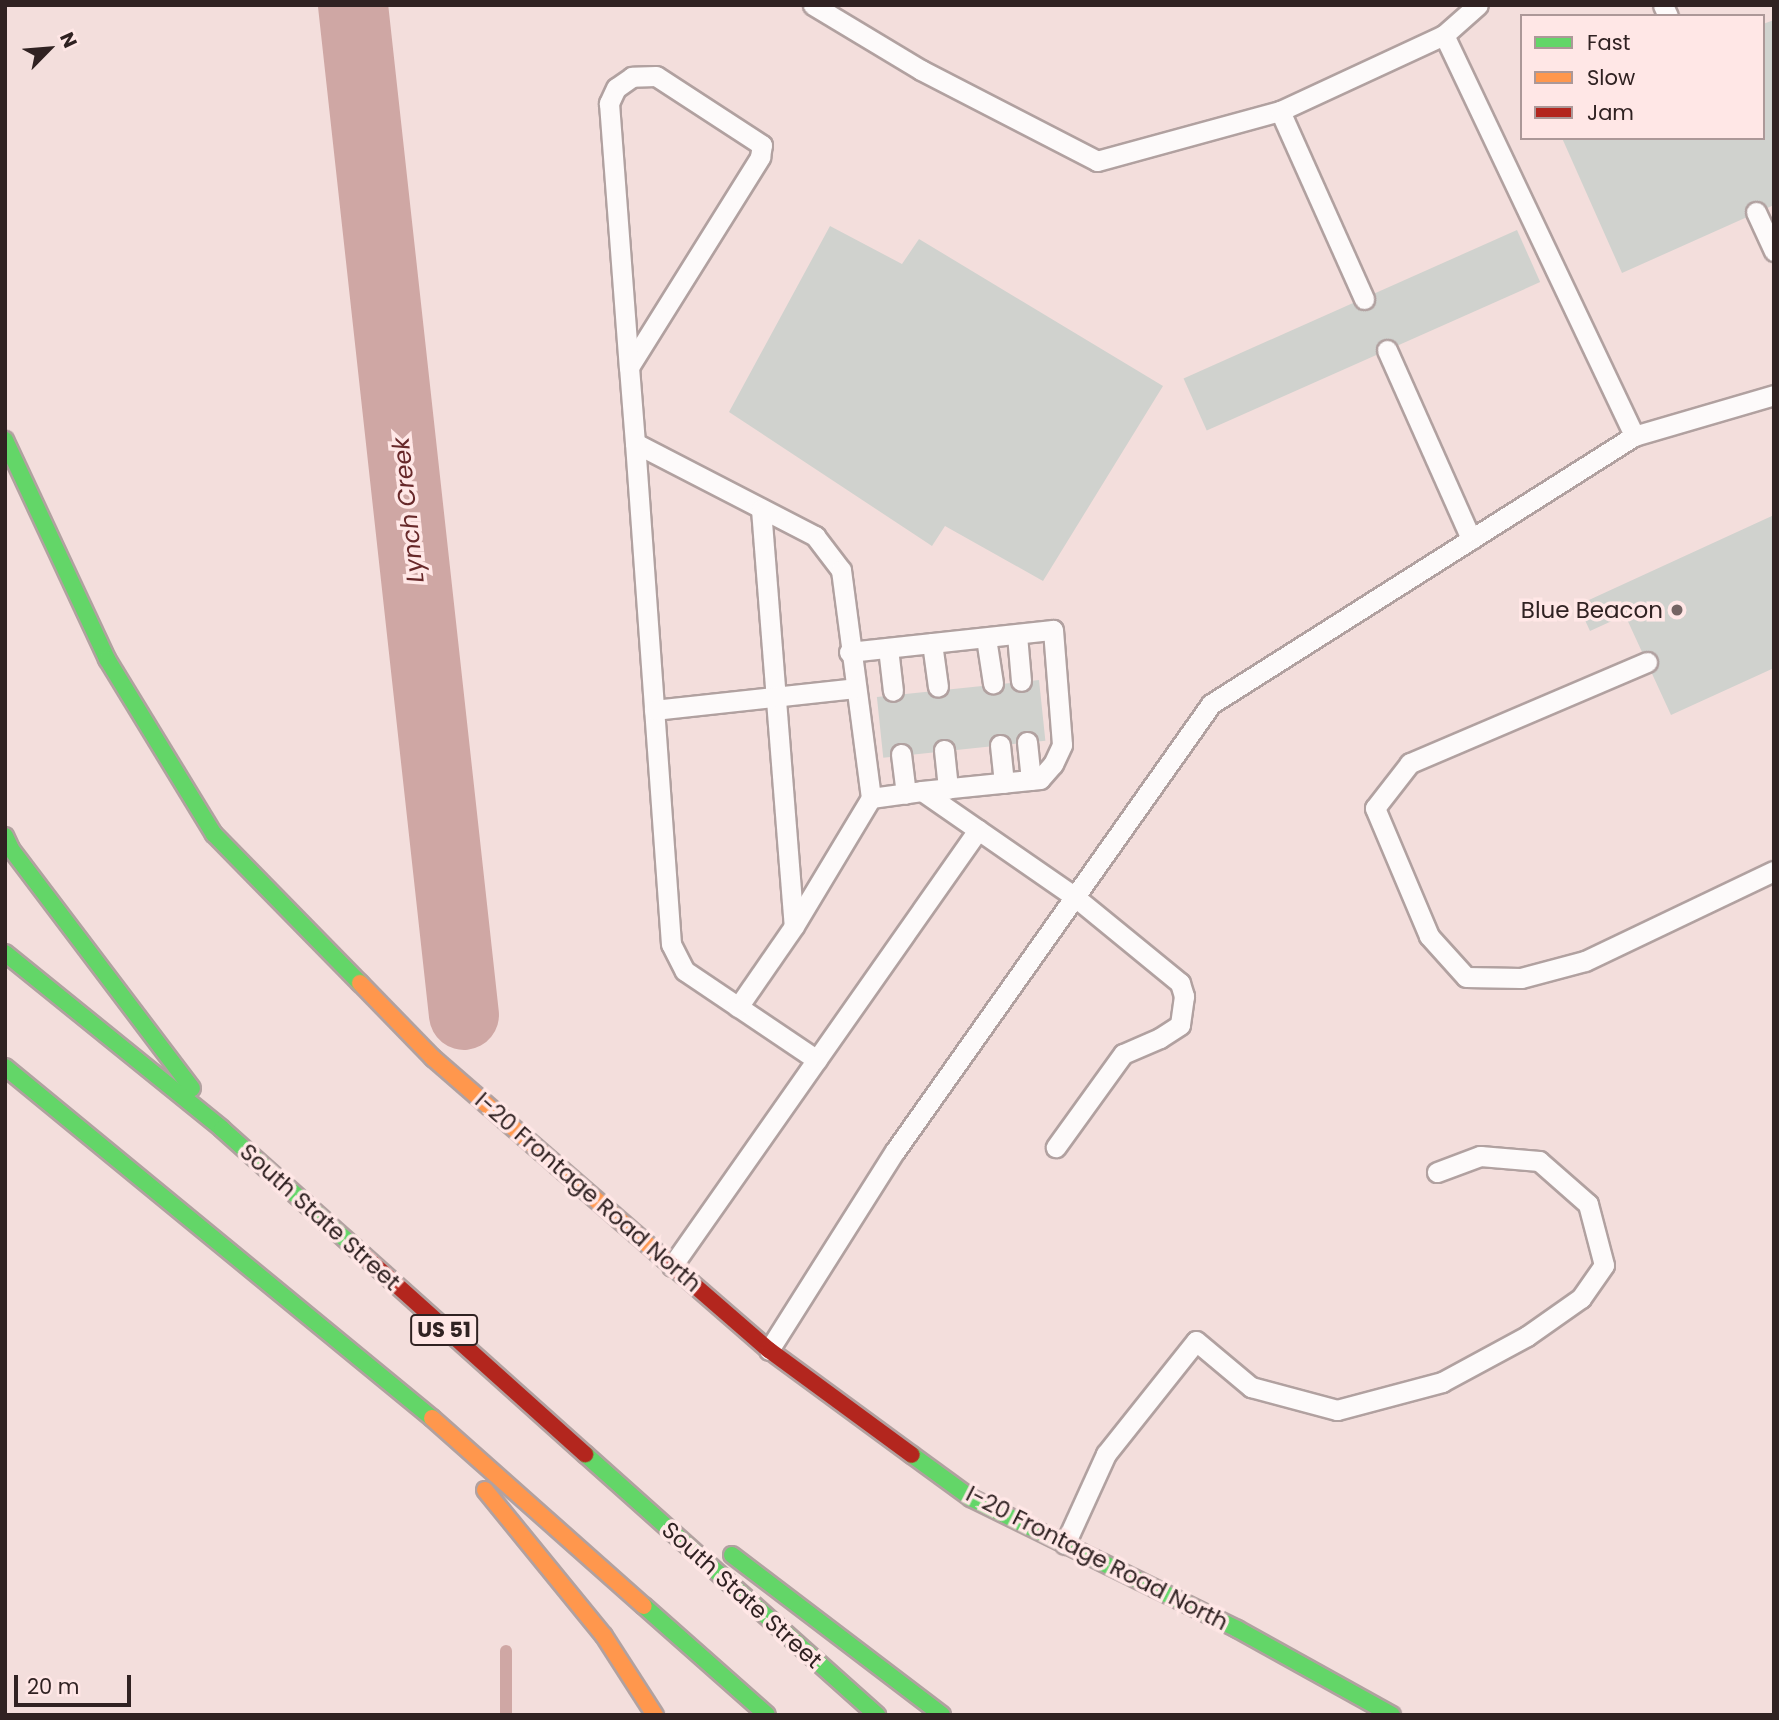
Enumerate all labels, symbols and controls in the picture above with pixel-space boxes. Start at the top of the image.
north arrow [14,14,84,84]
legend [1520,14,1765,140]
text: N [53,28,84,52]
text: Fast [1587,28,1630,57]
text: Slow [1587,63,1635,92]
text: Jam [1587,98,1634,127]
water label: Lynch Creek [386,436,430,584]
place label: Blue Beacon [1521,596,1663,624]
marker: Blue Beacon [1669,602,1685,618]
street label: I-20 Frontage Road North [469,1086,707,1298]
street label: South State Street [234,1138,406,1296]
road number: US 51 [409,1312,479,1348]
street label: I-20 Frontage Road North [961,1480,1233,1636]
street label: South State Street [656,1516,828,1674]
scale bar [18,1660,135,1704]
text: 20 m [27,1672,80,1701]

